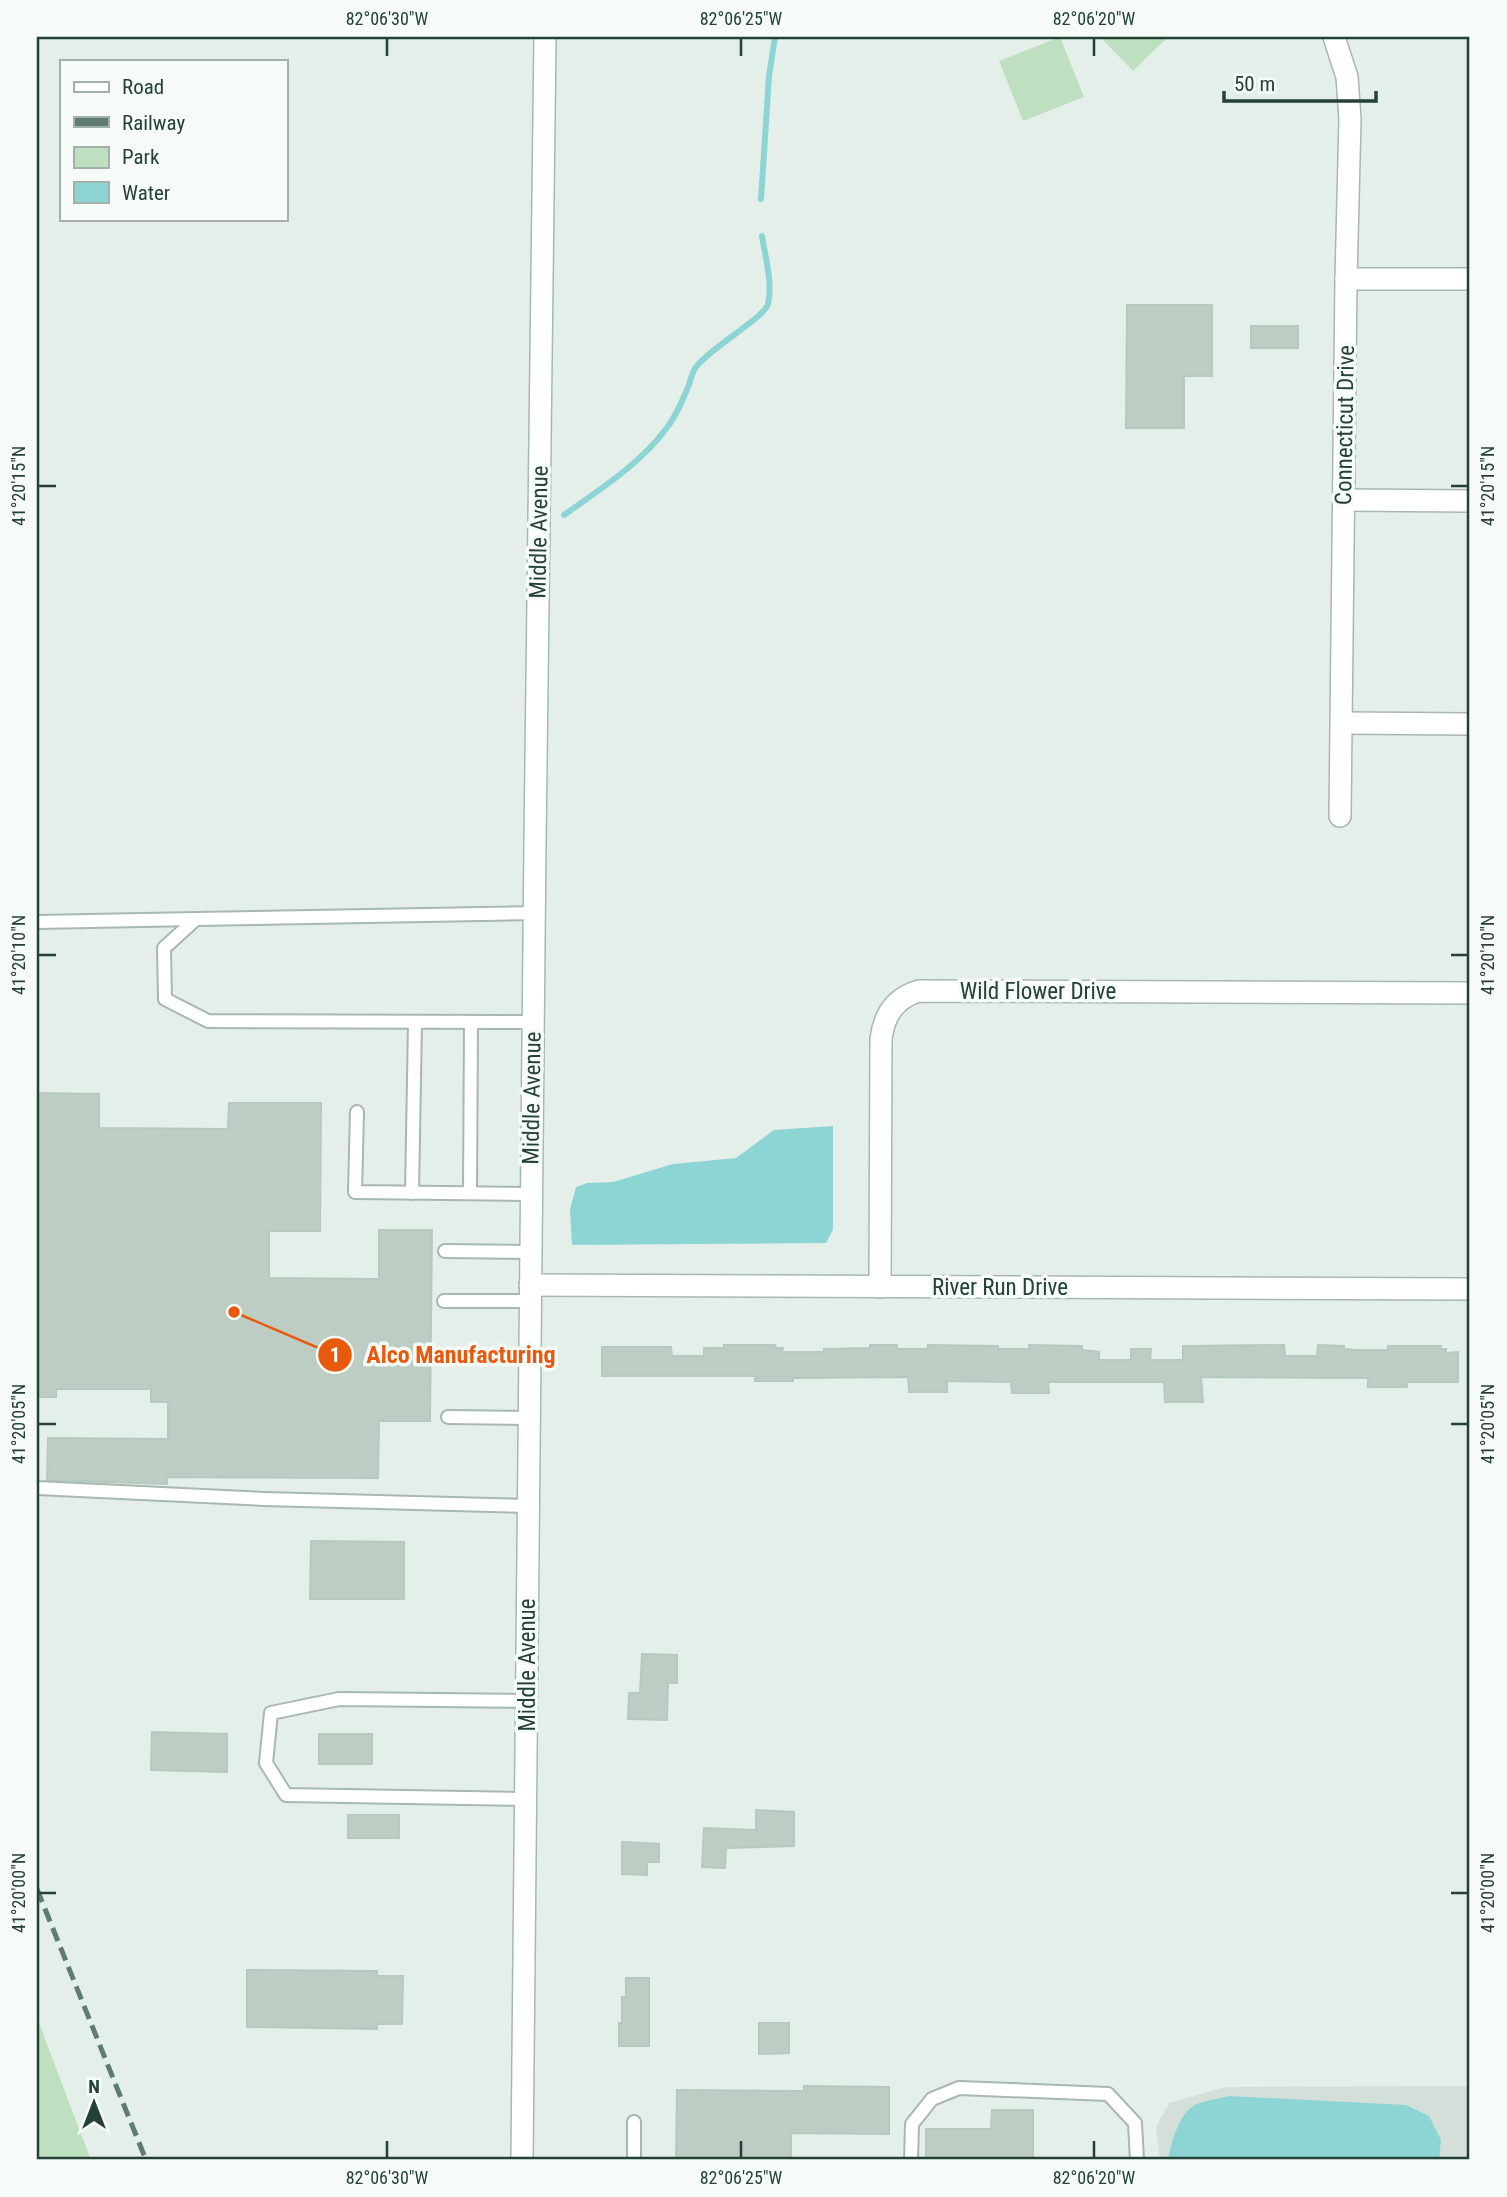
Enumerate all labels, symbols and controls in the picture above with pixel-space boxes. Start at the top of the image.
text: 82°06'30"W [346,8,429,29]
text: 82°06'25"W [700,8,783,29]
text: 82°06'20"W [1053,8,1136,29]
legend [60,60,287,220]
scale bar [1224,60,1376,104]
text: 50 m [1234,72,1275,96]
text: Road [122,75,164,99]
text: Railway [122,111,185,135]
text: Park [122,145,160,169]
text: Water [122,181,170,205]
street label: Connecticut Drive [1330,345,1360,505]
text: 41°20'15"N [8,446,29,526]
text: 41°20'15"N [1477,446,1498,526]
street label: Middle Avenue [524,465,554,599]
text: 41°20'10"N [8,915,29,995]
text: 41°20'10"N [1477,915,1498,995]
street label: Wild Flower Drive [960,978,1116,1005]
street label: Middle Avenue [517,1031,547,1165]
street label: River Run Drive [932,1274,1068,1301]
callout: Alco Manufacturing [317,1332,569,1377]
text: Alco Manufacturing [366,1341,556,1369]
text: 1 [330,1343,340,1367]
text: 41°20'05"N [8,1384,29,1464]
text: 41°20'05"N [1477,1384,1498,1464]
street label: Middle Avenue [514,1598,541,1732]
text: 41°20'00"N [8,1853,29,1933]
text: 41°20'00"N [1477,1853,1498,1933]
north arrow [60,2068,130,2138]
text: N [88,2075,100,2098]
text: 82°06'30"W [346,2167,429,2188]
text: 82°06'25"W [700,2167,783,2188]
text: 82°06'20"W [1053,2167,1136,2188]

